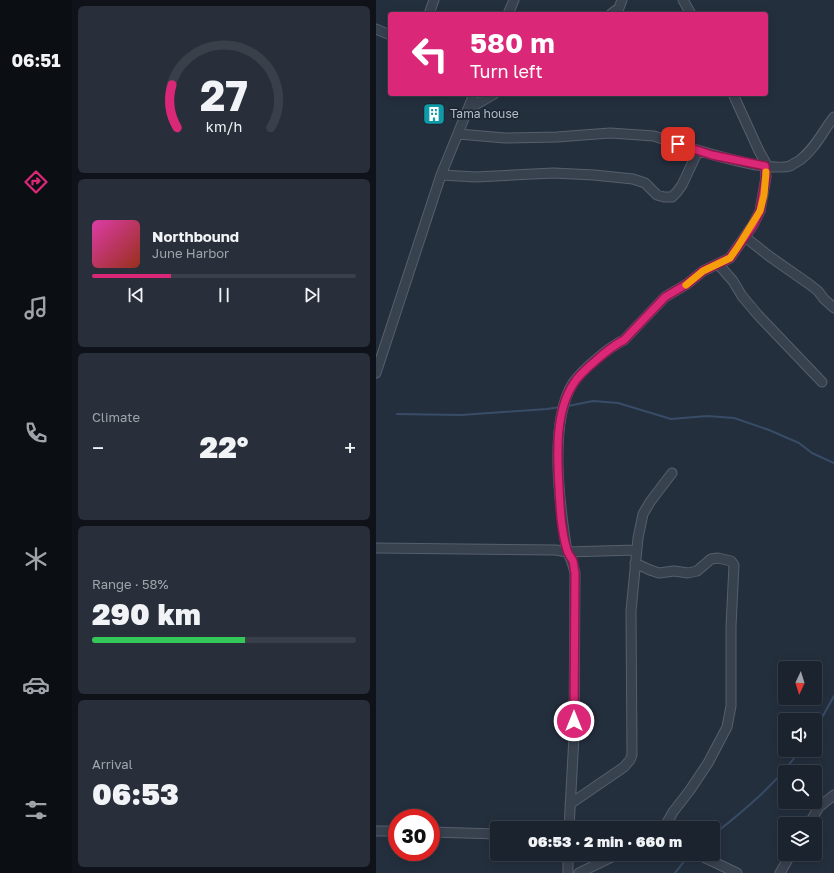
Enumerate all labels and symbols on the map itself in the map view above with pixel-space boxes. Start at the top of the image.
building icon: Tama house [421,101,447,127]
place label: Tama house [450,106,519,121]
pin [661,127,695,161]
north arrow [778,661,822,705]
position arrow [553,700,595,742]
speed limit sign: 30 [388,809,440,861]

